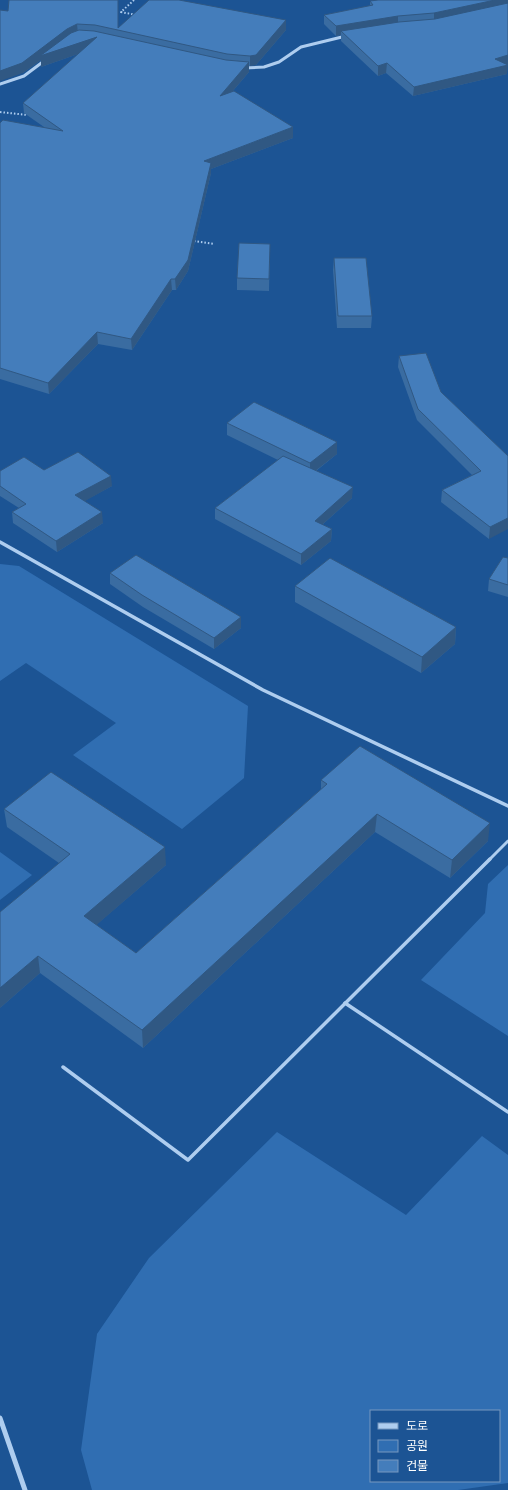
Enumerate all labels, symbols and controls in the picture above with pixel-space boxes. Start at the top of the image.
legend [370,1410,500,1482]
text: 도로 [406,1418,428,1433]
text: 공원 [406,1438,428,1453]
text: 건물 [406,1458,428,1473]

